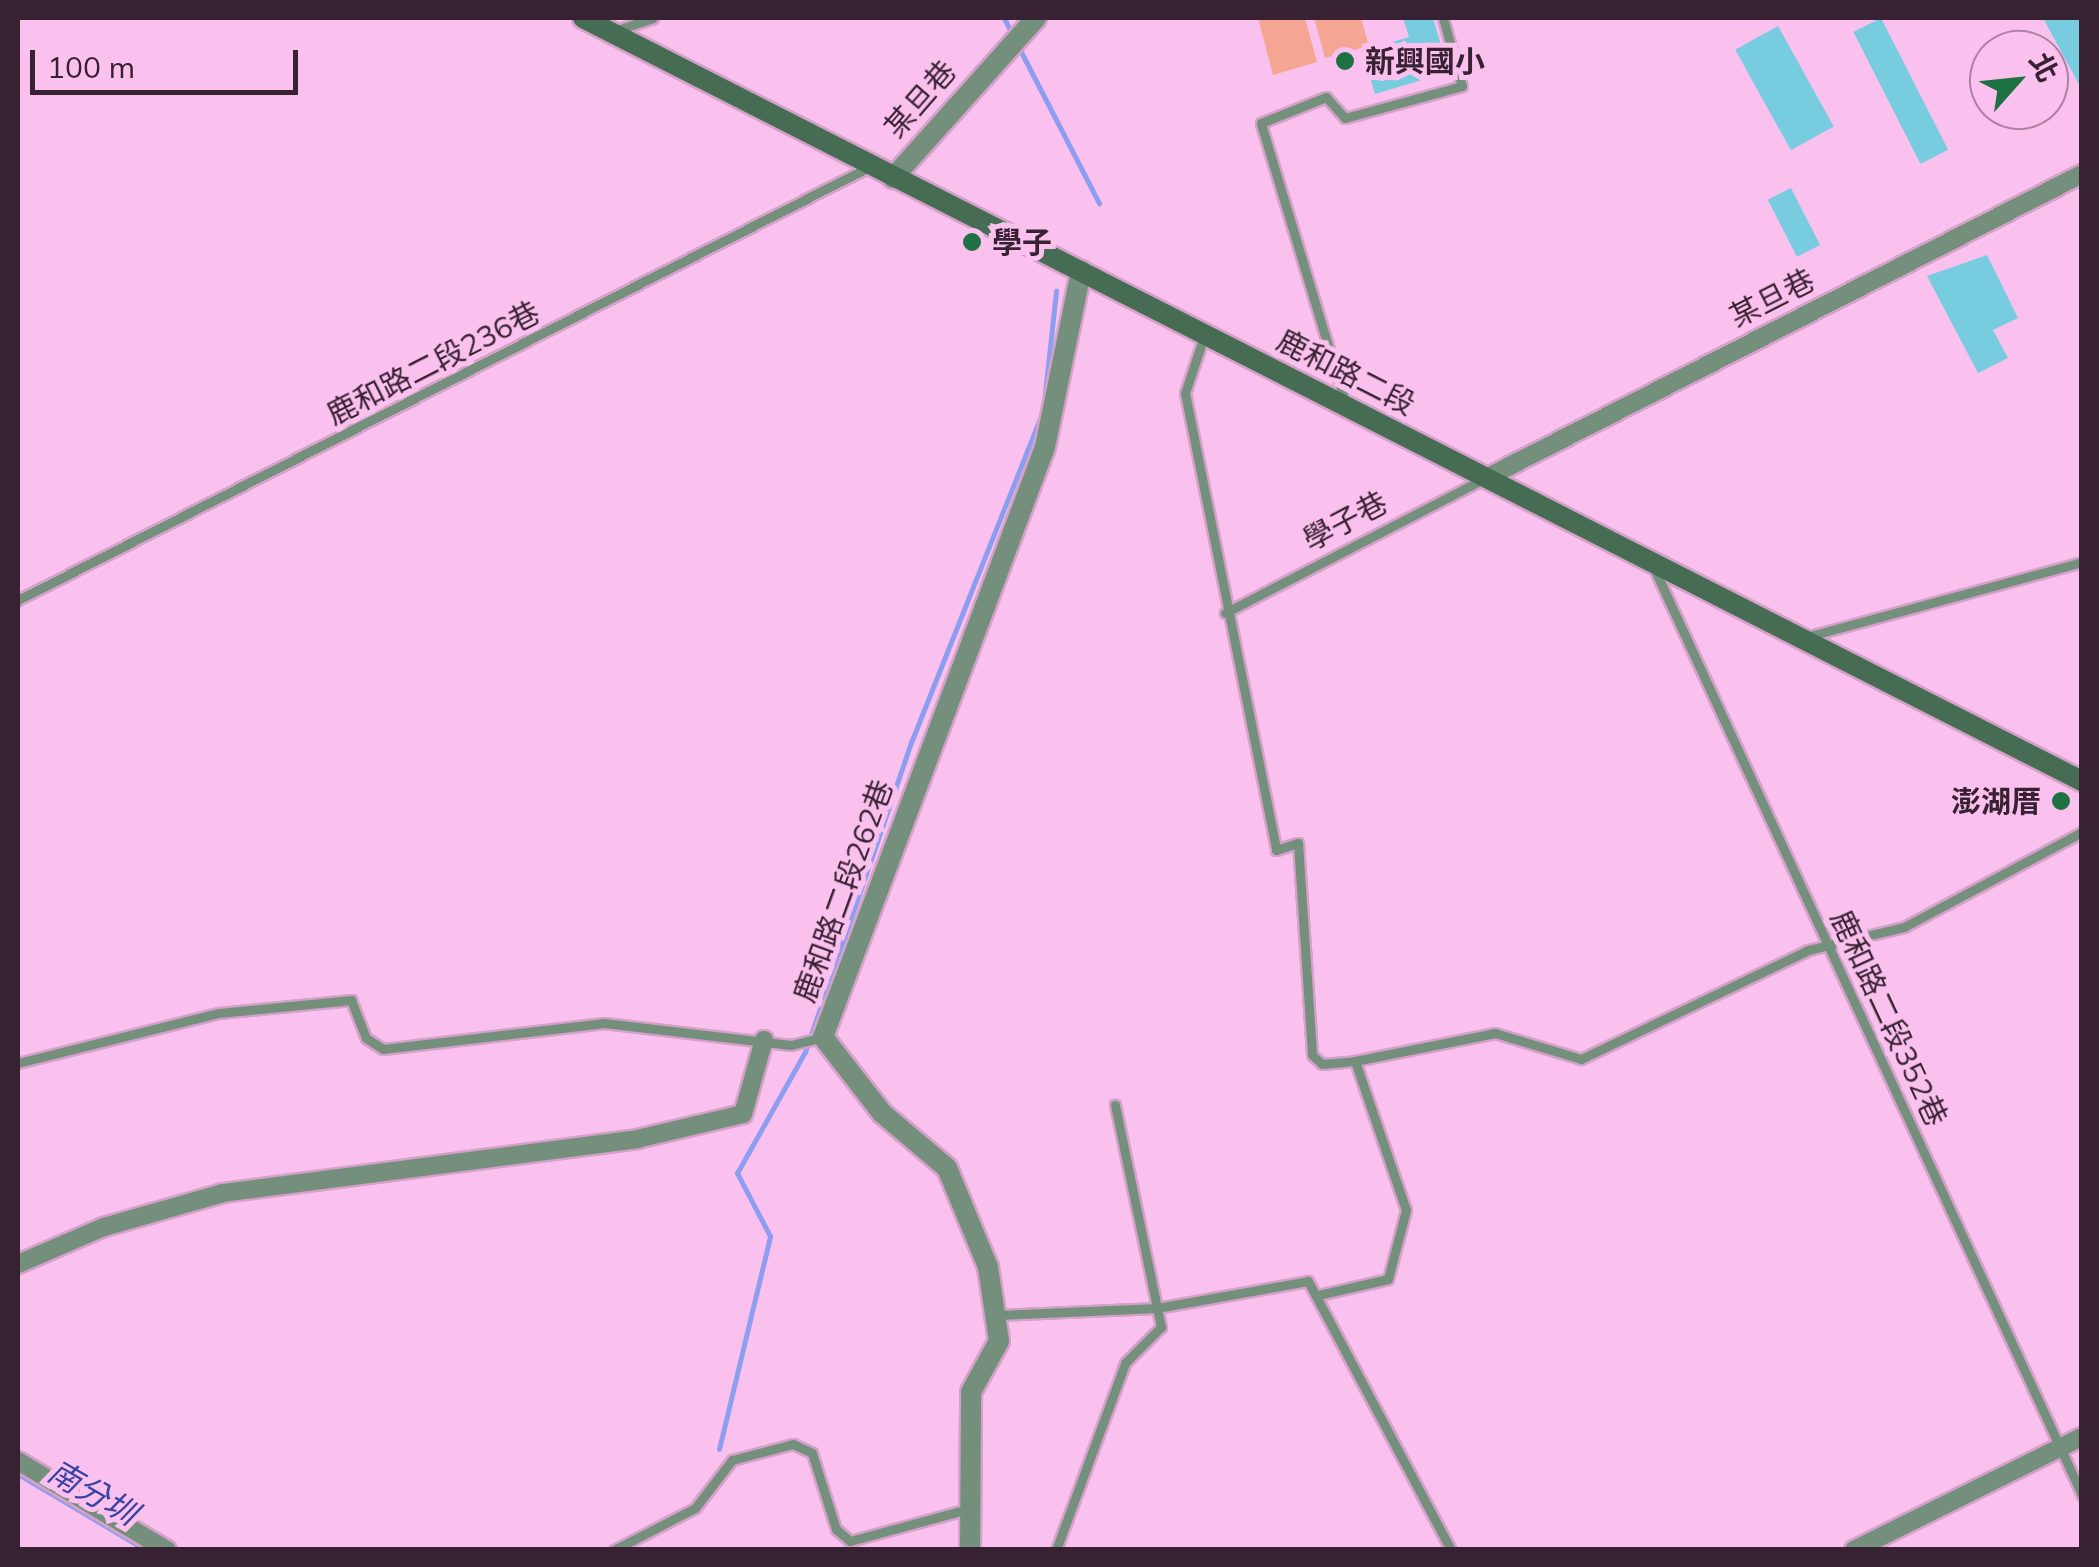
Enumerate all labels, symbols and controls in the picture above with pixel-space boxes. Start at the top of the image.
scale bar [35,30,302,92]
north arrow [1969,30,2069,130]
place label: 新興國小 [1365,43,1485,79]
text: 北 [2022,47,2066,87]
text: 100 m [47,48,135,86]
marker: 新興國小 [1334,50,1356,72]
street label: 某旦巷 [877,53,963,145]
place label: 學子 [992,224,1052,260]
marker: 學子 [961,231,983,253]
street label: 某旦巷 [1724,262,1820,334]
street label: 鹿和路二段236巷 [321,294,545,432]
street label: 鹿和路二段 [1271,322,1421,422]
street label: 學子巷 [1297,484,1393,558]
street label: 鹿和路二段262巷 [786,775,900,1007]
place label: 澎湖厝 [1951,783,2041,819]
marker: 澎湖厝 [2050,790,2072,812]
street label: 鹿和路二段352巷 [1823,904,1955,1132]
water label: 南分圳 [42,1451,144,1533]

